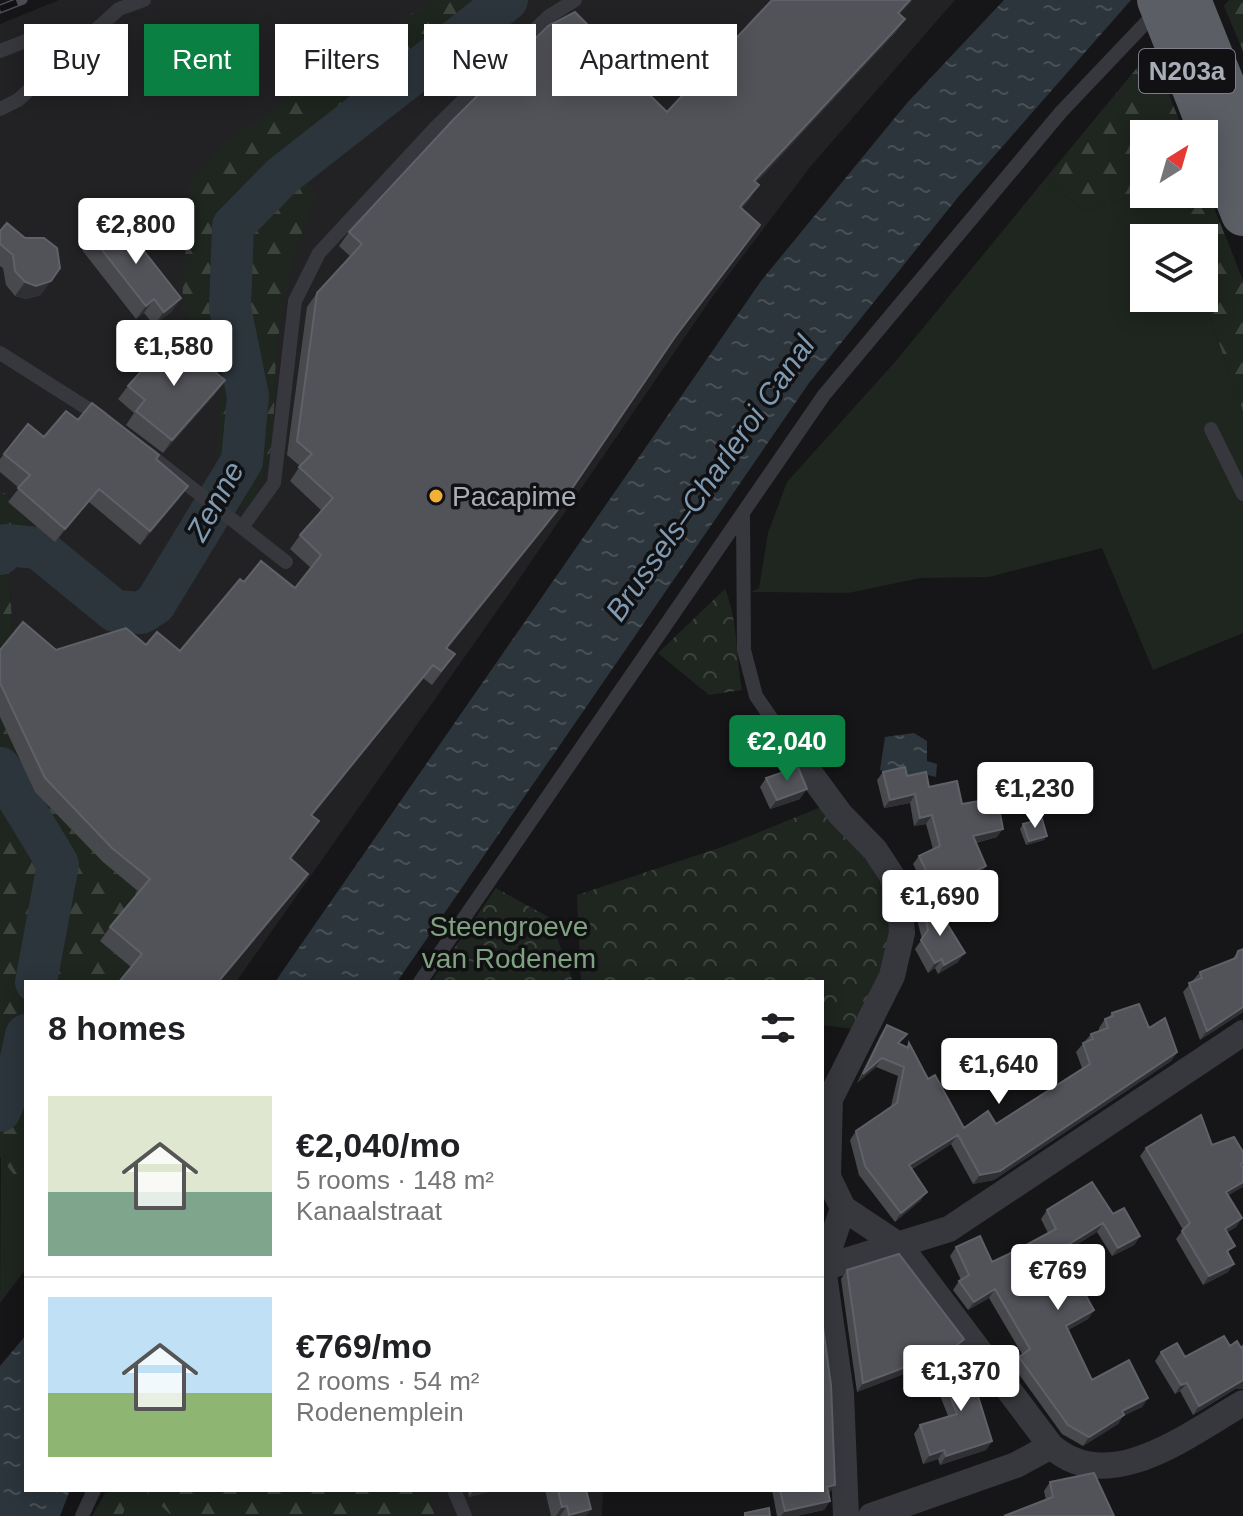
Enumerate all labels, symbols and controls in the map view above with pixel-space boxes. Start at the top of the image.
chip: Buy [24,24,128,96]
chip: Rent [144,24,259,96]
chip: Filters [275,24,408,96]
chip: New [424,24,536,96]
chip: Apartment [552,24,737,96]
road number: N203a [1139,49,1235,93]
north arrow [1130,120,1218,208]
map controls [1130,120,1218,312]
pin: €2,800 [71,198,201,266]
text: €2,800 [96,209,176,239]
button: layers [1130,224,1218,312]
pin: €1,580 [109,320,239,388]
water label: Brussels–Charleroi Canal [599,328,822,627]
text: €1,580 [134,331,214,361]
water label: Zenne [179,456,250,547]
place label: Pacapime [452,481,577,512]
marker: Pacapime [427,487,445,505]
pin: €2,040 [722,715,852,783]
text: €2,040 [747,726,827,756]
pin: €1,230 [970,762,1100,830]
text: €1,230 [995,773,1075,803]
pin: €1,690 [875,870,1005,938]
text: €1,690 [900,881,980,911]
park label: Steengroeve van Rodenem [422,911,596,974]
icon: filters [756,1006,800,1050]
text: 8 homes [48,1009,186,1047]
pin: €1,640 [934,1038,1064,1106]
text: €1,640 [959,1049,1039,1079]
text: €2,040/mo [296,1126,460,1164]
icon: home [112,1128,208,1224]
text: 5 rooms · 148 m² [296,1165,494,1195]
text: Kanaalstraat [296,1196,442,1226]
pin: €769 [1011,1244,1105,1312]
text: €769 [1029,1255,1087,1285]
text: €769/mo [296,1327,432,1365]
icon: home [112,1329,208,1425]
pin: €1,370 [896,1345,1026,1413]
text: €1,370 [921,1356,1001,1386]
text: 2 rooms · 54 m² [296,1366,480,1396]
text: Rodenemplein [296,1397,464,1427]

